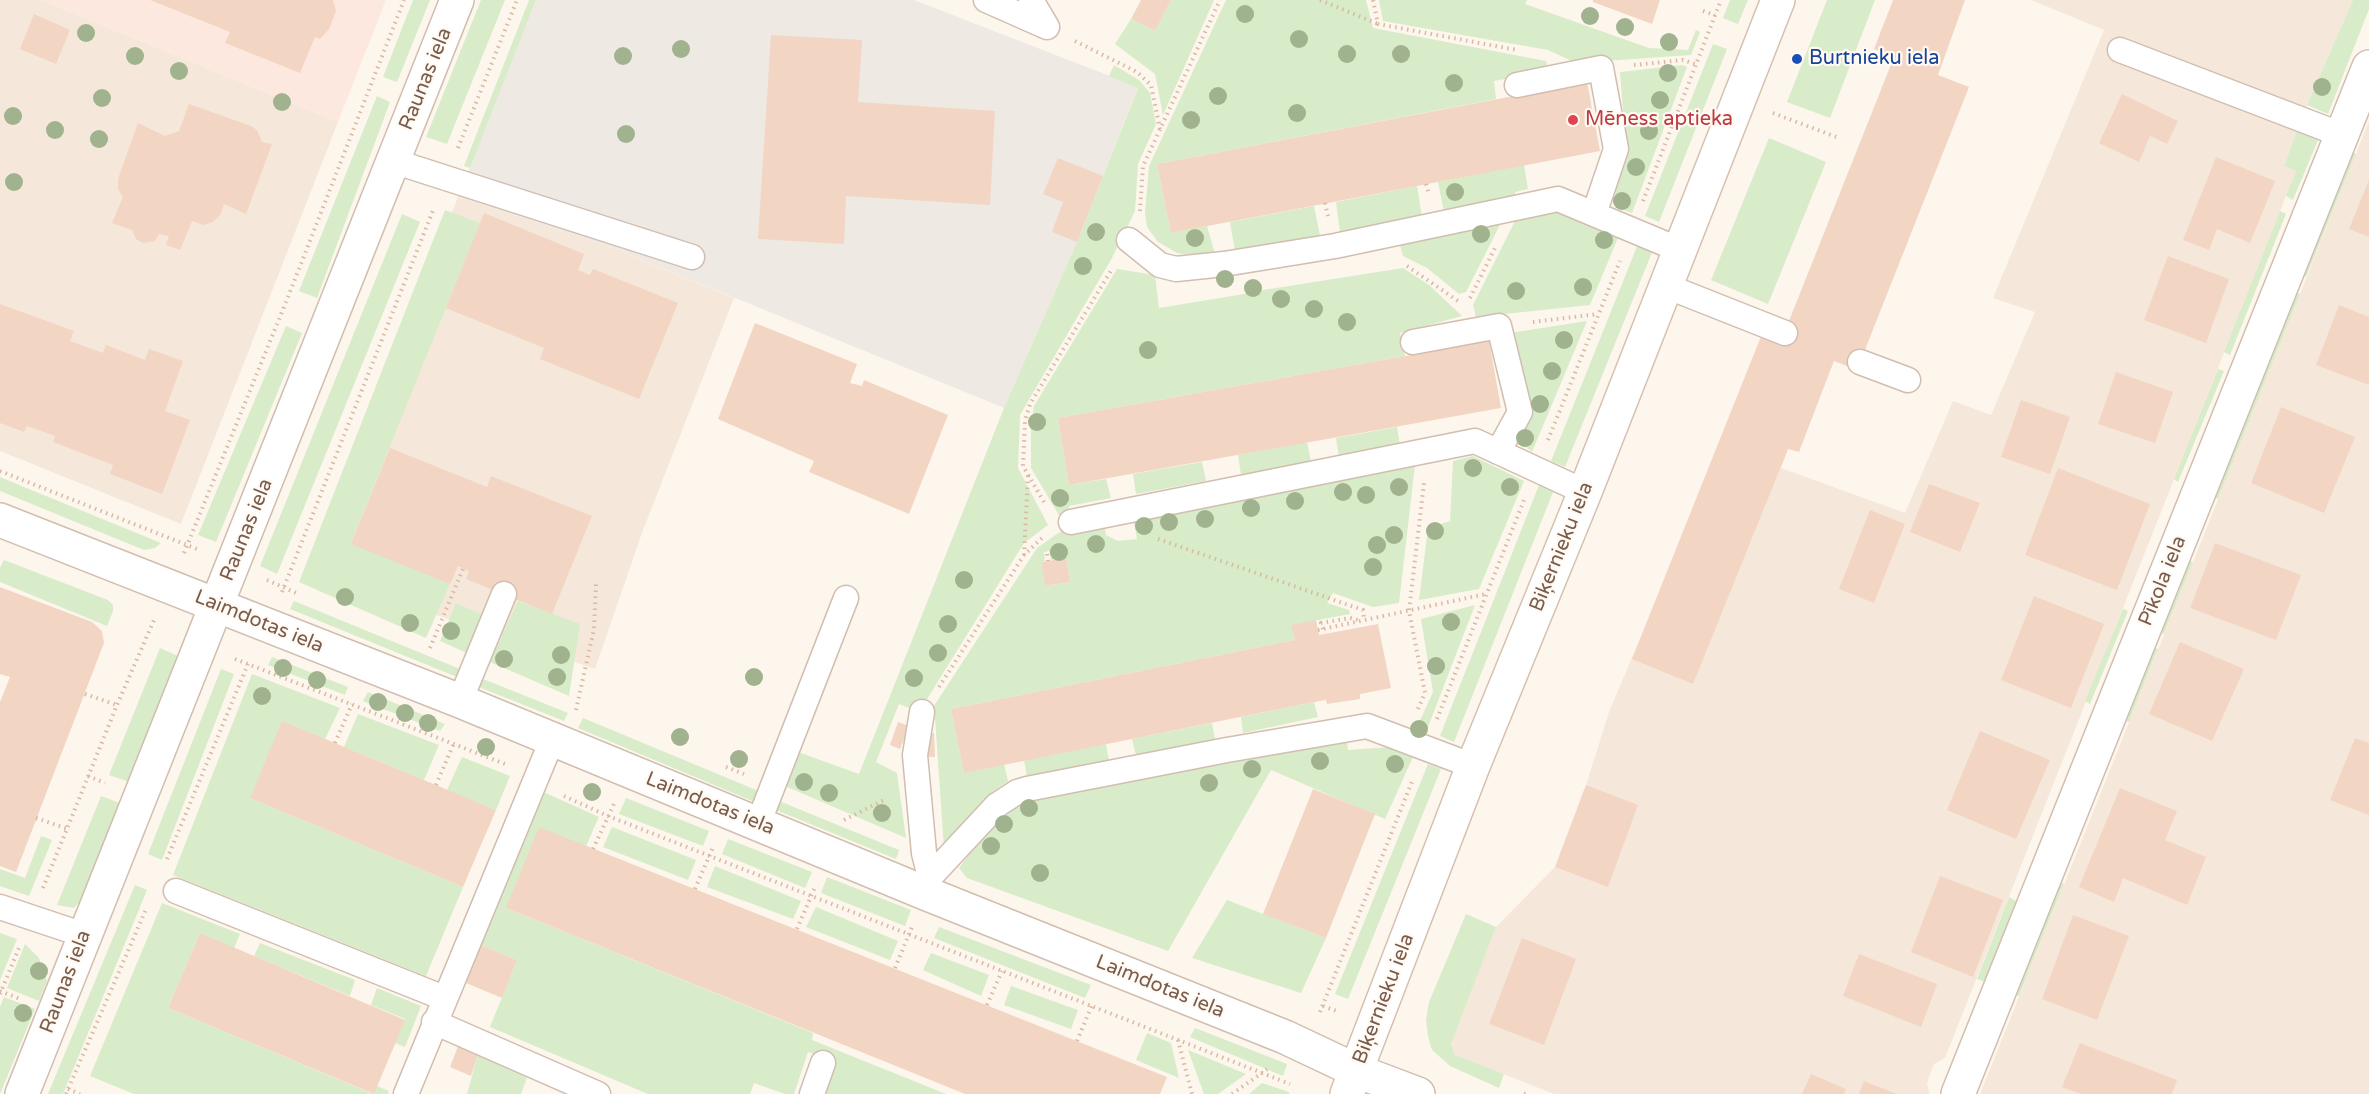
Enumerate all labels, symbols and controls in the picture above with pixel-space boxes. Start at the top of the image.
street label: Raunas iela [395,24,457,134]
place label: Burtnieku iela [1809,47,1939,71]
marker: Burtnieku iela [1790,52,1804,66]
place label: Mēness aptieka [1585,108,1733,132]
marker: Mēness aptieka [1566,113,1580,127]
street label: Raunas iela [216,475,278,585]
street label: Biķernieku iela [1525,479,1599,615]
street label: Pīkola iela [2134,532,2192,630]
street label: Laimdotas iela [191,585,327,659]
street label: Laimdotas iela [642,767,778,841]
street label: Raunas iela [35,927,97,1037]
street label: Biķernieku iela [1348,930,1420,1068]
street label: Laimdotas iela [1092,950,1228,1024]

